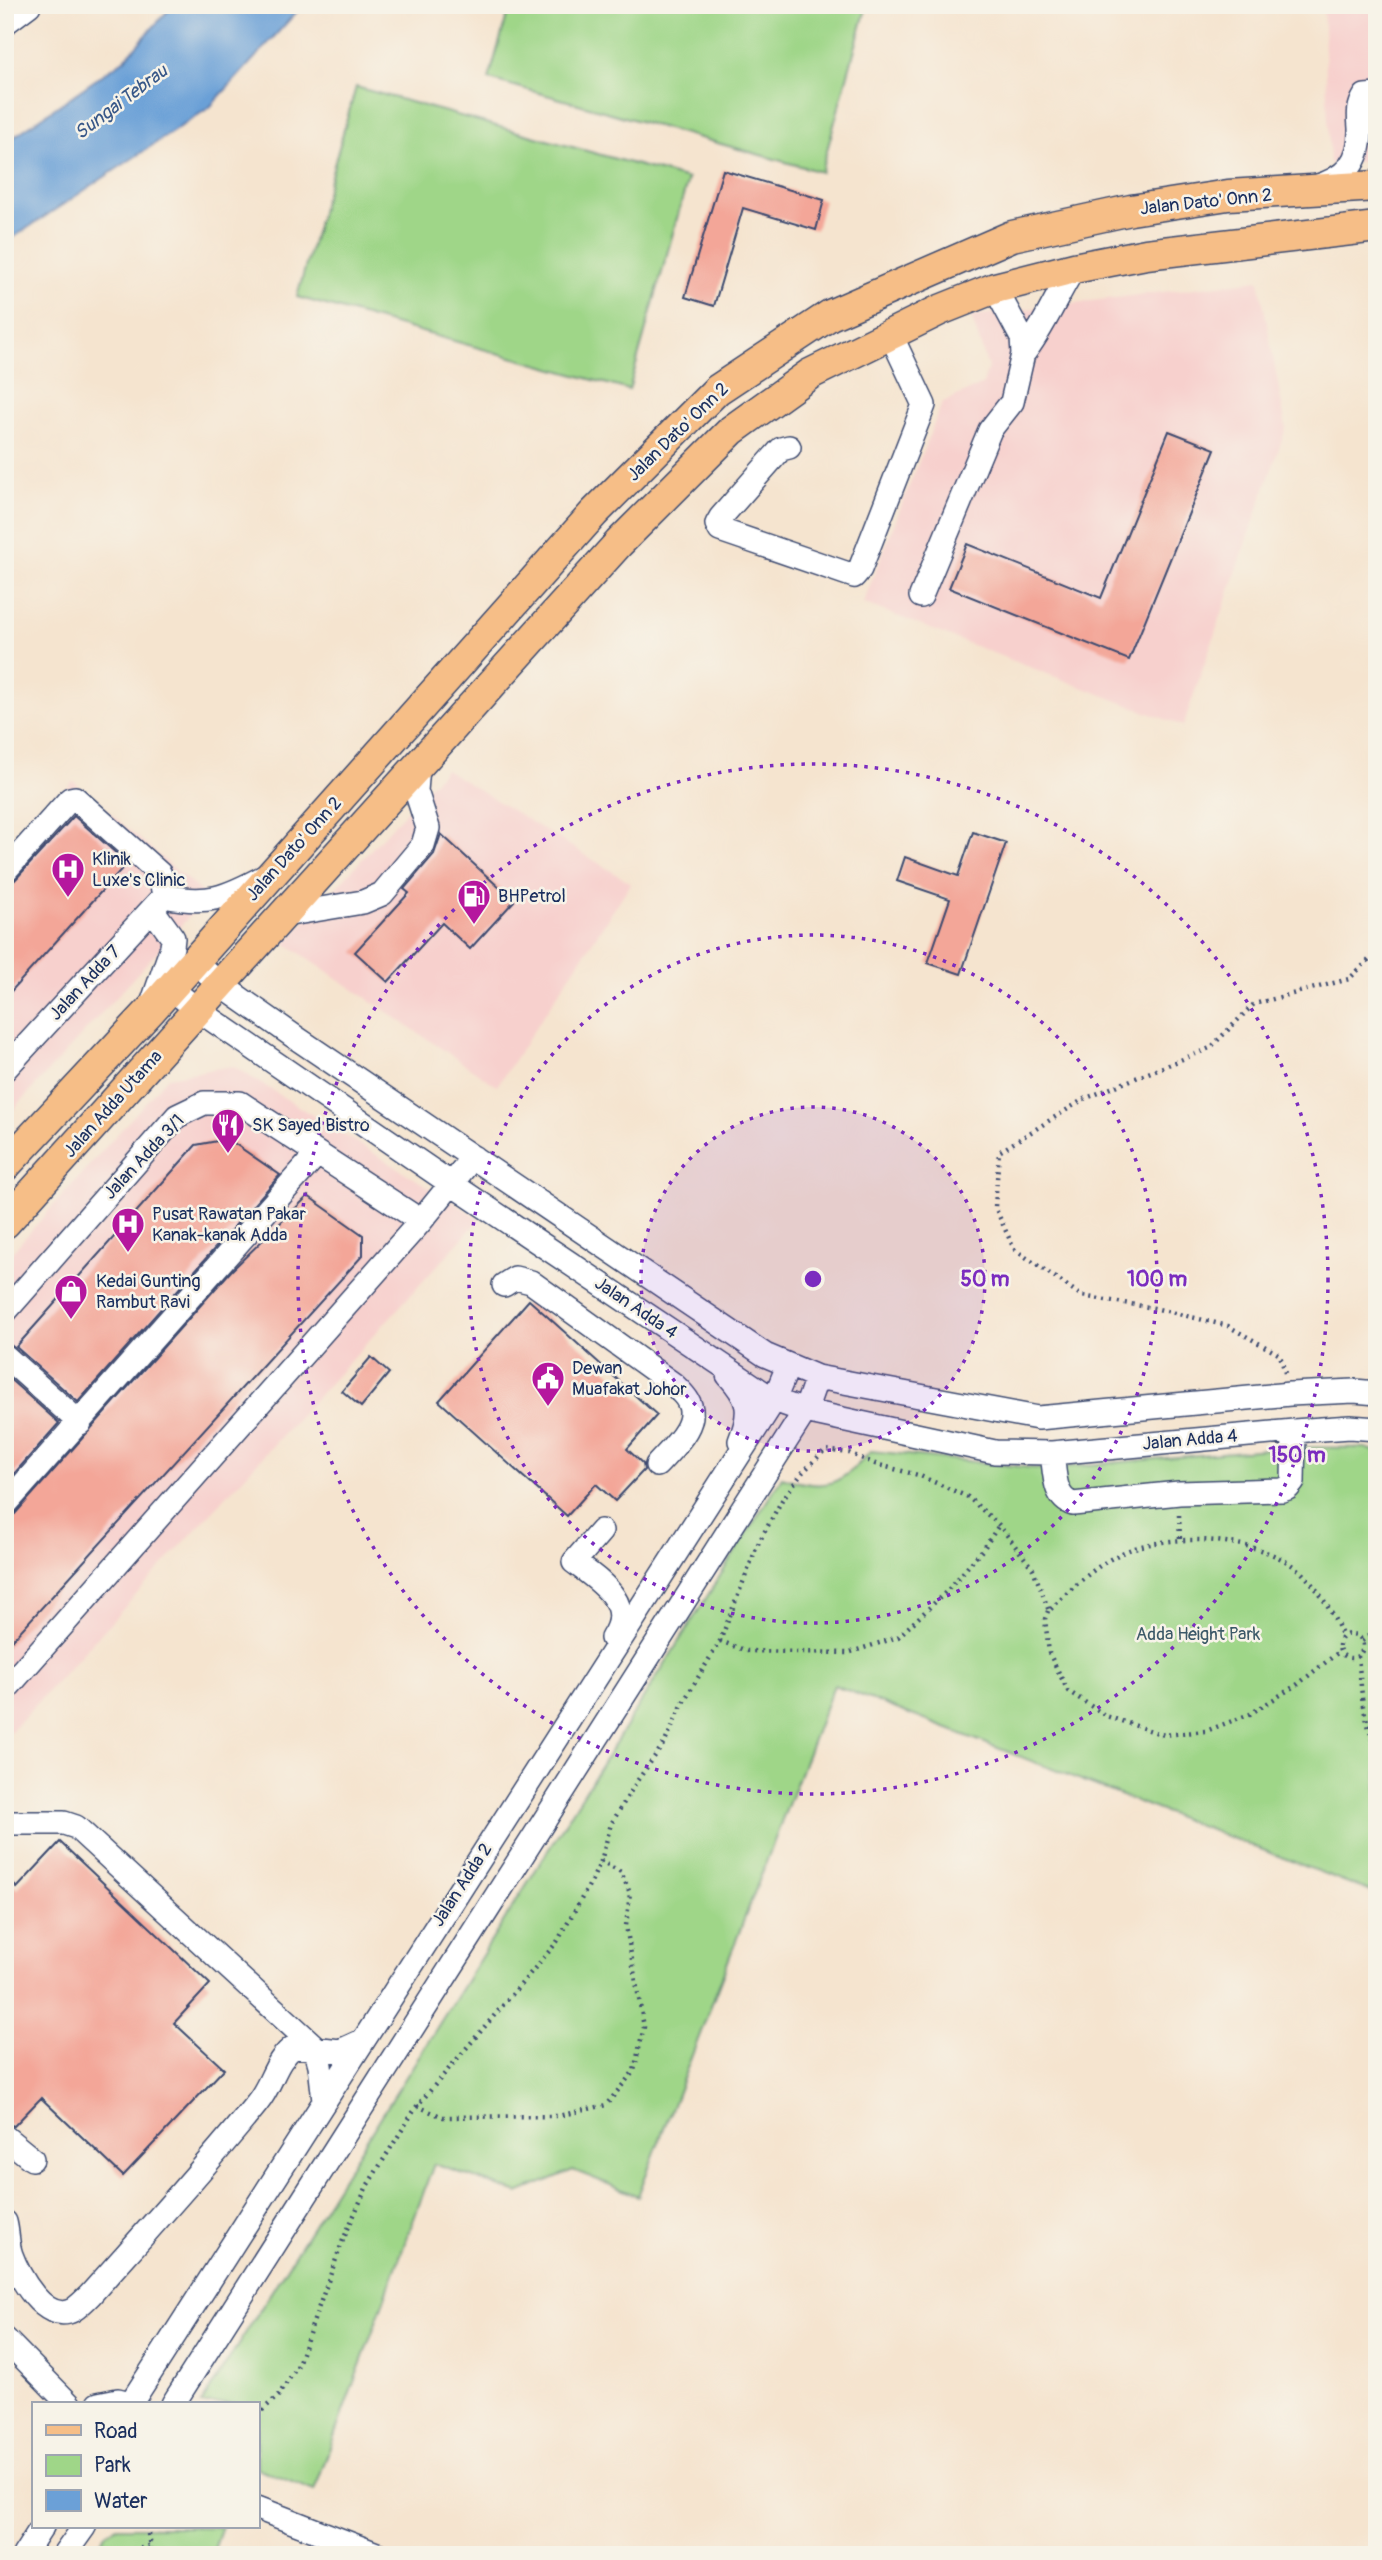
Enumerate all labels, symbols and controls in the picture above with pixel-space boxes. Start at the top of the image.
water label: Sungai Tebrau [70,58,173,145]
street label: Jalan Dato' Onn 2 [1139,184,1273,220]
street label: Jalan Dato' Onn 2 [622,378,734,486]
street label: Jalan Dato' Onn 2 [241,792,347,906]
place label: Klinik Luxe's Clinic [92,848,186,892]
hospital icon: Klinik Luxe's Clinic [49,850,87,899]
fuel station icon: BHPetrol [455,877,493,926]
place label: BHPetrol [498,885,566,908]
street label: Jalan Adda 7 [44,940,126,1025]
street label: Jalan Adda Utama [59,1046,167,1162]
restaurant icon: SK Sayed Bistro [209,1106,247,1155]
street label: Jalan Adda 3/1 [99,1110,189,1204]
place label: SK Sayed Bistro [252,1114,370,1137]
place label: Pusat Rawatan Pakar Kanak-kanak Adda [152,1203,306,1247]
hospital icon: Pusat Rawatan Pakar Kanak-kanak Adda [109,1205,147,1254]
text: 50 m [961,1266,1010,1293]
text: 100 m [1127,1266,1187,1293]
centre of rings [801,1267,825,1291]
place label: Kedai Gunting Rambut Ravi [96,1270,201,1314]
shop icon: Kedai Gunting Rambut Ravi [52,1272,90,1321]
street label: Jalan Adda 4 [590,1272,682,1344]
place label: Dewan Muafakat Johor [572,1357,687,1401]
public building icon: Dewan Muafakat Johor [529,1359,567,1408]
street label: Jalan Adda 4 [1142,1424,1239,1456]
text: 150 m [1268,1442,1326,1469]
park label: Adda Height Park [1136,1623,1261,1646]
street label: Jalan Adda 2 [427,1839,497,1931]
legend [32,2402,259,2528]
text: Road [94,2418,138,2445]
text: Park [94,2452,131,2479]
text: Water [94,2488,148,2515]

